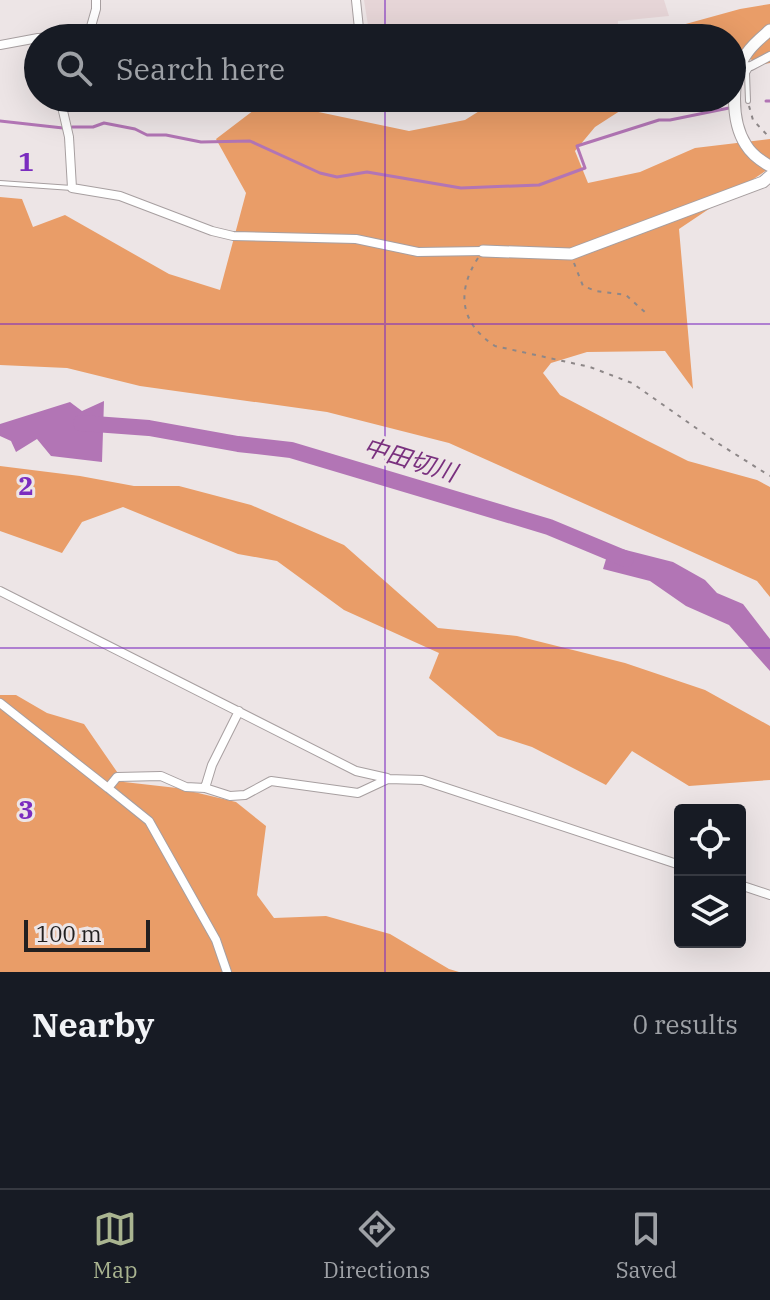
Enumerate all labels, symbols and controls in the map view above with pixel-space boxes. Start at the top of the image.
search box [24,24,746,112]
icon: search [52,46,96,90]
text: Search here [116,49,285,88]
text: 1 [18,144,34,178]
water label: 中田切川 [360,430,464,489]
text: 2 [18,468,34,502]
text: 3 [18,792,34,826]
map controls [674,804,746,948]
button: locate [674,804,746,876]
button: layers [674,876,746,948]
scale bar [24,916,150,952]
text: 100 m [36,919,102,948]
text: Nearby [32,1002,154,1046]
text: 0 results [632,1007,738,1041]
tab: Map [93,1207,137,1284]
tab: Directions [323,1207,430,1284]
tab: Saved [616,1207,677,1284]

